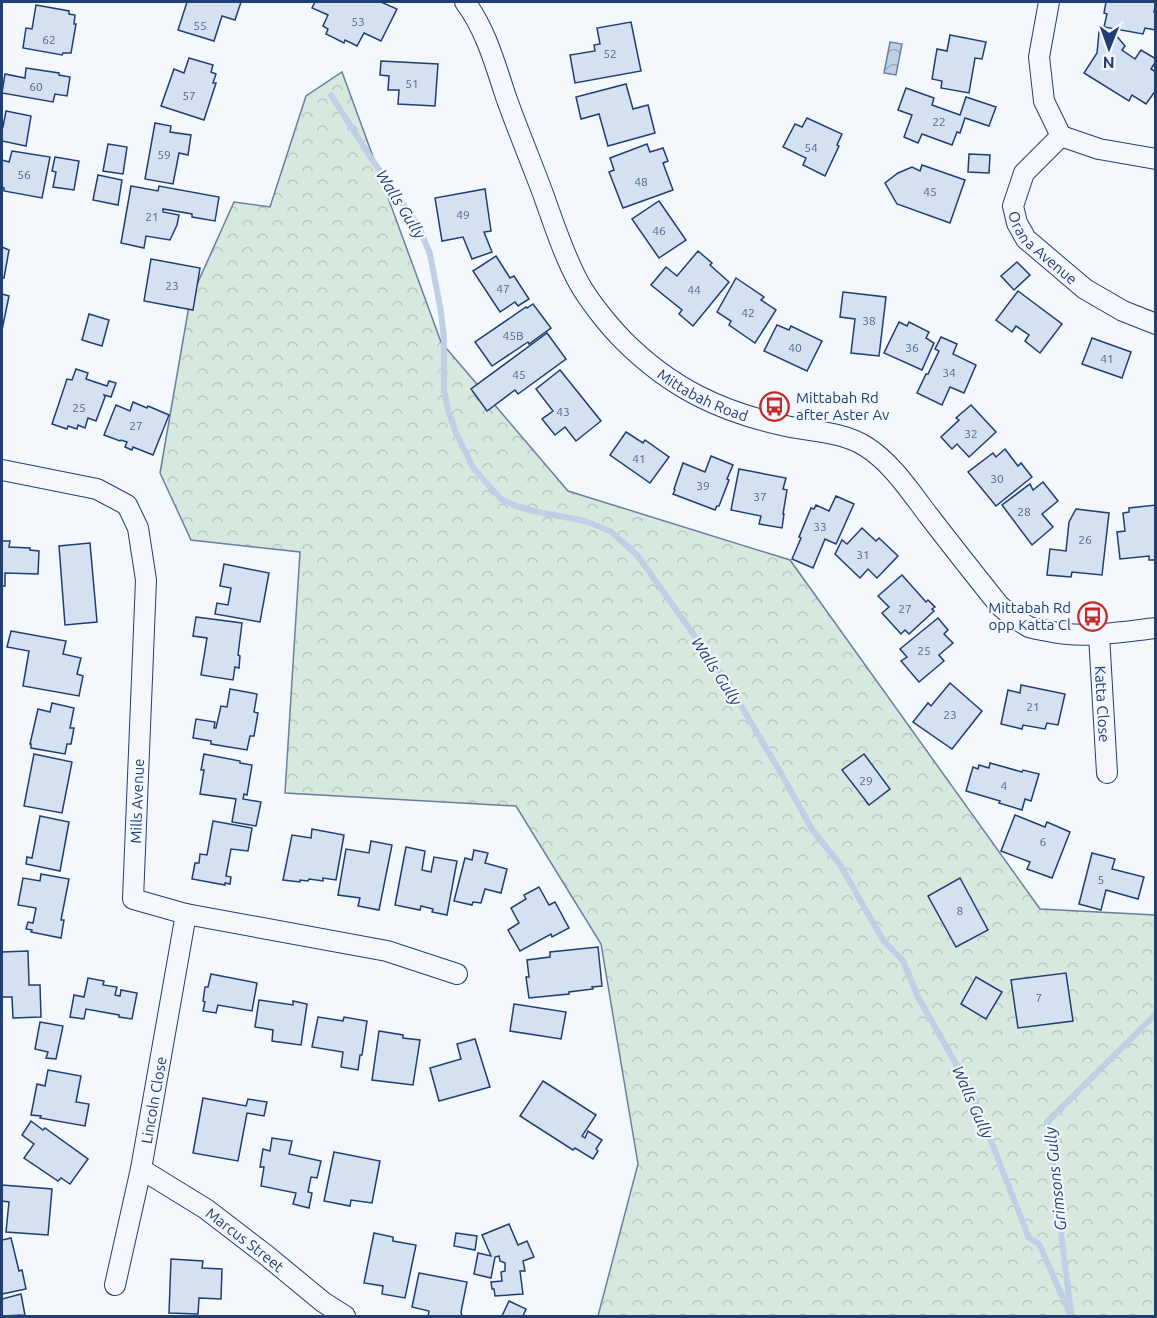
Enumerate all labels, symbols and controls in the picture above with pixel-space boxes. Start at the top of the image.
house number: 53 [351,15,365,28]
north arrow [1079,18,1139,78]
house number: 55 [193,19,207,32]
house number: 62 [42,33,56,46]
house number: 52 [603,47,617,60]
text: N [1103,54,1115,72]
house number: 51 [405,77,419,90]
house number: 60 [29,80,43,93]
house number: 57 [182,89,196,102]
house number: 22 [932,115,946,128]
house number: 54 [804,141,818,154]
house number: 59 [157,148,171,161]
water label: Walls Gully [373,166,429,242]
house number: 56 [17,168,31,181]
house number: 48 [634,175,648,188]
house number: 45 [923,185,937,198]
house number: 49 [456,208,470,221]
street label: Orana Avenue [1006,209,1081,287]
house number: 21 [145,210,159,223]
house number: 46 [652,224,666,237]
house number: 23 [165,279,179,292]
house number: 47 [496,282,510,295]
house number: 44 [687,283,701,296]
house number: 42 [741,306,755,319]
house number: 38 [862,314,876,327]
house number: 45B [502,329,524,342]
house number: 40 [788,341,802,354]
house number: 36 [905,341,919,354]
house number: 41 [1100,352,1114,365]
street label: Mittabah Road [654,365,750,424]
house number: 34 [942,366,956,379]
house number: 45 [512,368,526,381]
place label: Mittabah Rd after Aster Av [796,389,890,423]
bus stop icon: Mittabah Rd after Aster Av [759,390,791,422]
house number: 25 [72,401,86,414]
house number: 43 [556,405,570,418]
house number: 27 [129,419,143,432]
house number: 32 [964,427,978,440]
house number: 41 [632,452,646,465]
house number: 30 [990,472,1004,485]
house number: 39 [696,479,710,492]
house number: 37 [753,490,767,503]
house number: 28 [1017,505,1031,518]
house number: 33 [813,520,827,533]
house number: 26 [1078,533,1092,546]
house number: 31 [856,548,870,561]
place label: Mittabah Rd opp Katta Cl [988,599,1071,633]
bus stop icon: Mittabah Rd opp Katta Cl [1076,600,1108,632]
house number: 27 [898,602,912,615]
water label: Walls Gully [688,634,746,709]
house number: 25 [917,644,931,657]
street label: Katta Close [1092,665,1114,743]
house number: 21 [1026,700,1040,713]
house number: 23 [943,708,957,721]
street label: Mills Avenue [127,758,147,844]
house number: 29 [859,774,873,787]
house number: 4 [1001,779,1008,792]
house number: 6 [1040,835,1047,848]
house number: 5 [1098,873,1104,886]
house number: 8 [957,904,964,917]
house number: 7 [1036,991,1042,1004]
street label: Lincoln Close [137,1055,169,1145]
water label: Walls Gully [949,1063,997,1141]
water label: Grimsons Gully [1041,1126,1069,1232]
street label: Marcus Street [203,1204,288,1275]

